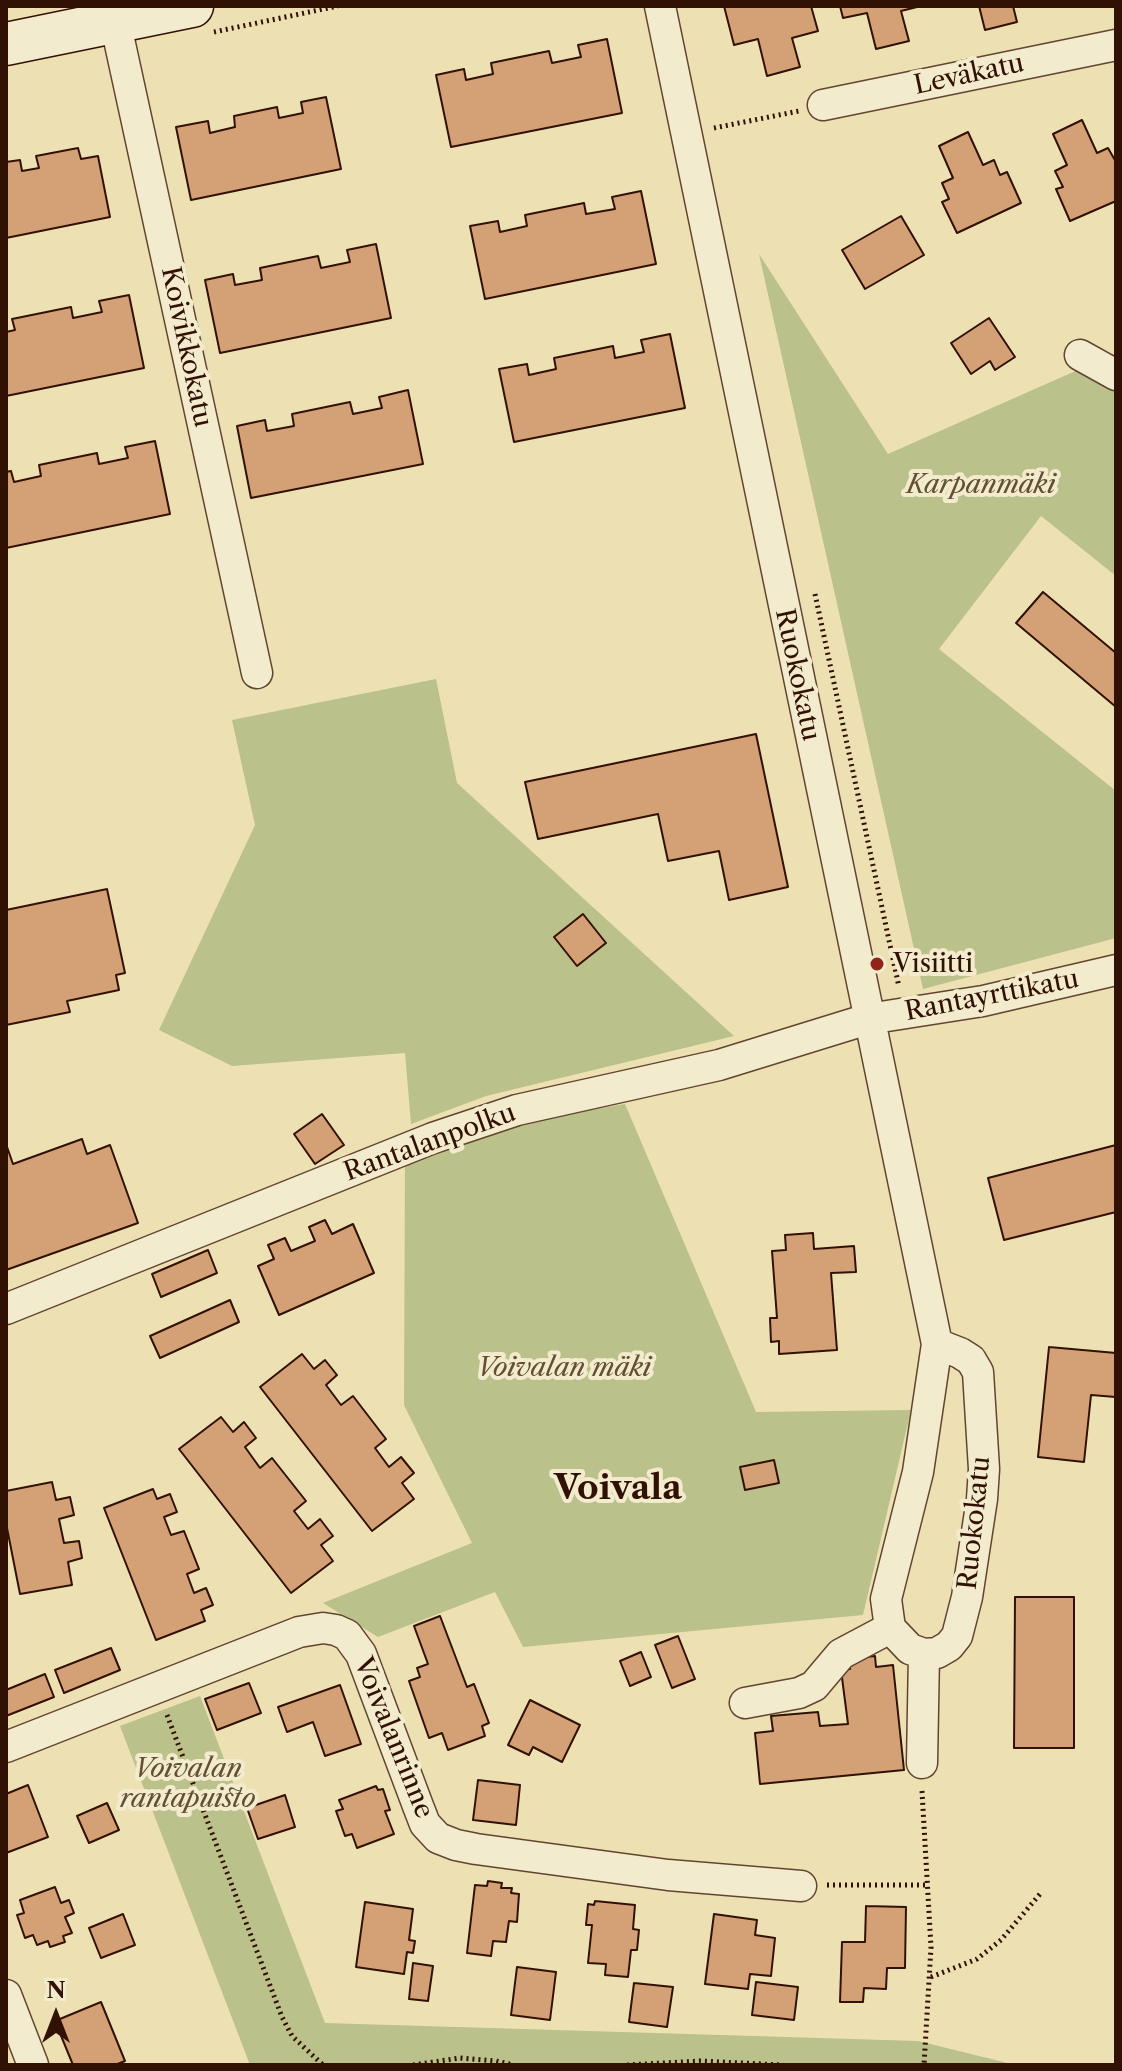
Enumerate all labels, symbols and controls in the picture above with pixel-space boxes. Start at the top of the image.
street label: Leväkatu [911,48,1027,102]
street label: Koivikkokatu [154,264,218,430]
park label: Karpanmäki [906,469,1056,501]
street label: Ruokokatu [768,606,826,744]
place label: Visiitti [893,948,973,980]
marker: Visiitti [868,955,886,973]
street label: Rantayrttikatu [902,964,1082,1028]
street label: Rantalanpolku [340,1097,520,1189]
park label: Voivalan mäki [477,1352,651,1384]
street label: Ruokokatu [952,1455,998,1591]
district label: Voivala [554,1469,682,1509]
street label: Voivalanrinne [347,1653,439,1823]
park label: Voivalan rantapuisto [120,1753,256,1814]
north arrow [16,1975,96,2055]
text: N [46,1977,66,2004]

